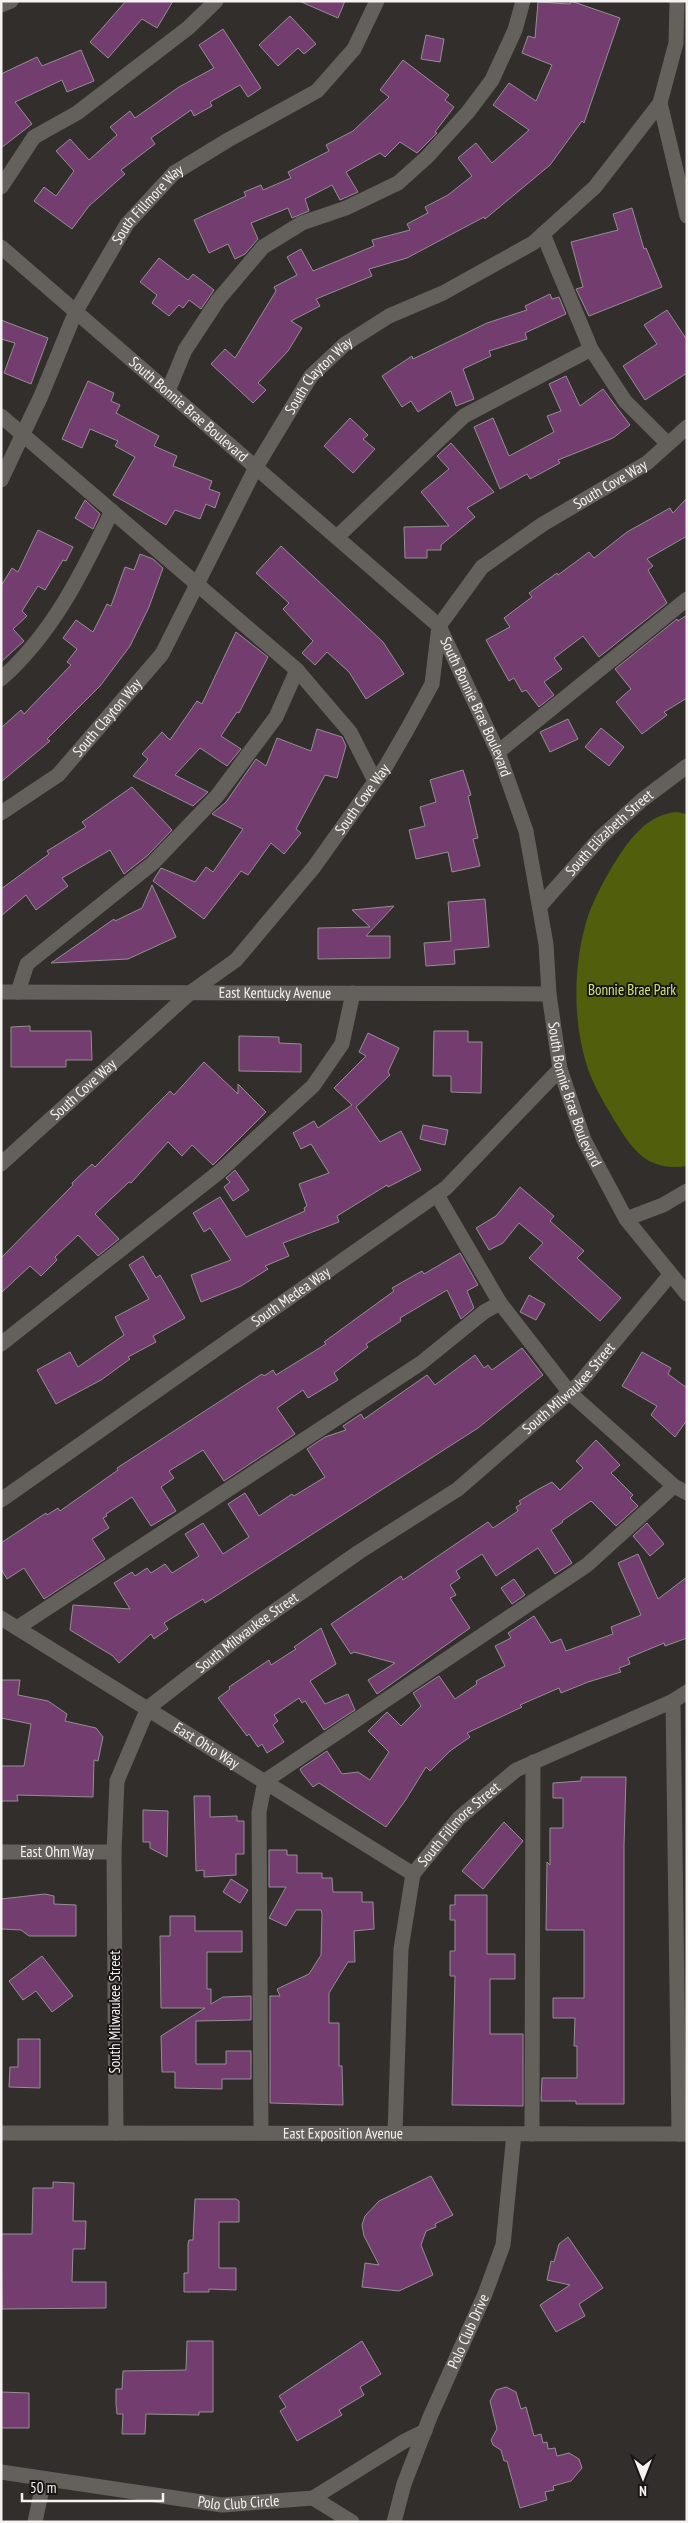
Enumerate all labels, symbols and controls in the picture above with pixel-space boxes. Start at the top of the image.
street label: South Fillmore Way [107,160,187,248]
street label: South Clayton Way [280,332,356,417]
street label: South Bonnie Brae Boulevard [125,352,252,466]
street label: South Cove Way [570,455,651,513]
street label: South Bonnie Brae Boulevard [436,634,516,779]
street label: South Clayton Way [68,674,146,760]
street label: South Cove Way [330,760,394,838]
street label: South Elizabeth Street [561,785,657,880]
park label: Bonnie Brae Park [588,980,676,999]
street label: East Kentucky Avenue [219,983,331,1002]
street label: South Bonnie Brae Boulevard [544,1021,606,1170]
street label: South Cove Way [46,1054,120,1124]
street label: South Medea Way [247,1262,334,1331]
street label: South Milwaukee Street [518,1338,619,1438]
street label: South Milwaukee Street [192,1588,302,1677]
street label: East Ohio Way [171,1718,243,1773]
street label: South Fillmore Street [413,1778,504,1870]
street label: East Ohm Way [20,1842,94,1861]
street label: South Milwaukee Street [105,1950,124,2074]
street label: East Exposition Avenue [283,2123,403,2143]
street label: Polo Club Drive [443,2291,493,2371]
north arrow [618,2453,668,2503]
scale bar [22,2470,164,2502]
text: 50 m [30,2478,56,2497]
text: N [639,2482,647,2500]
street label: Polo Club Circle [197,2491,280,2514]

